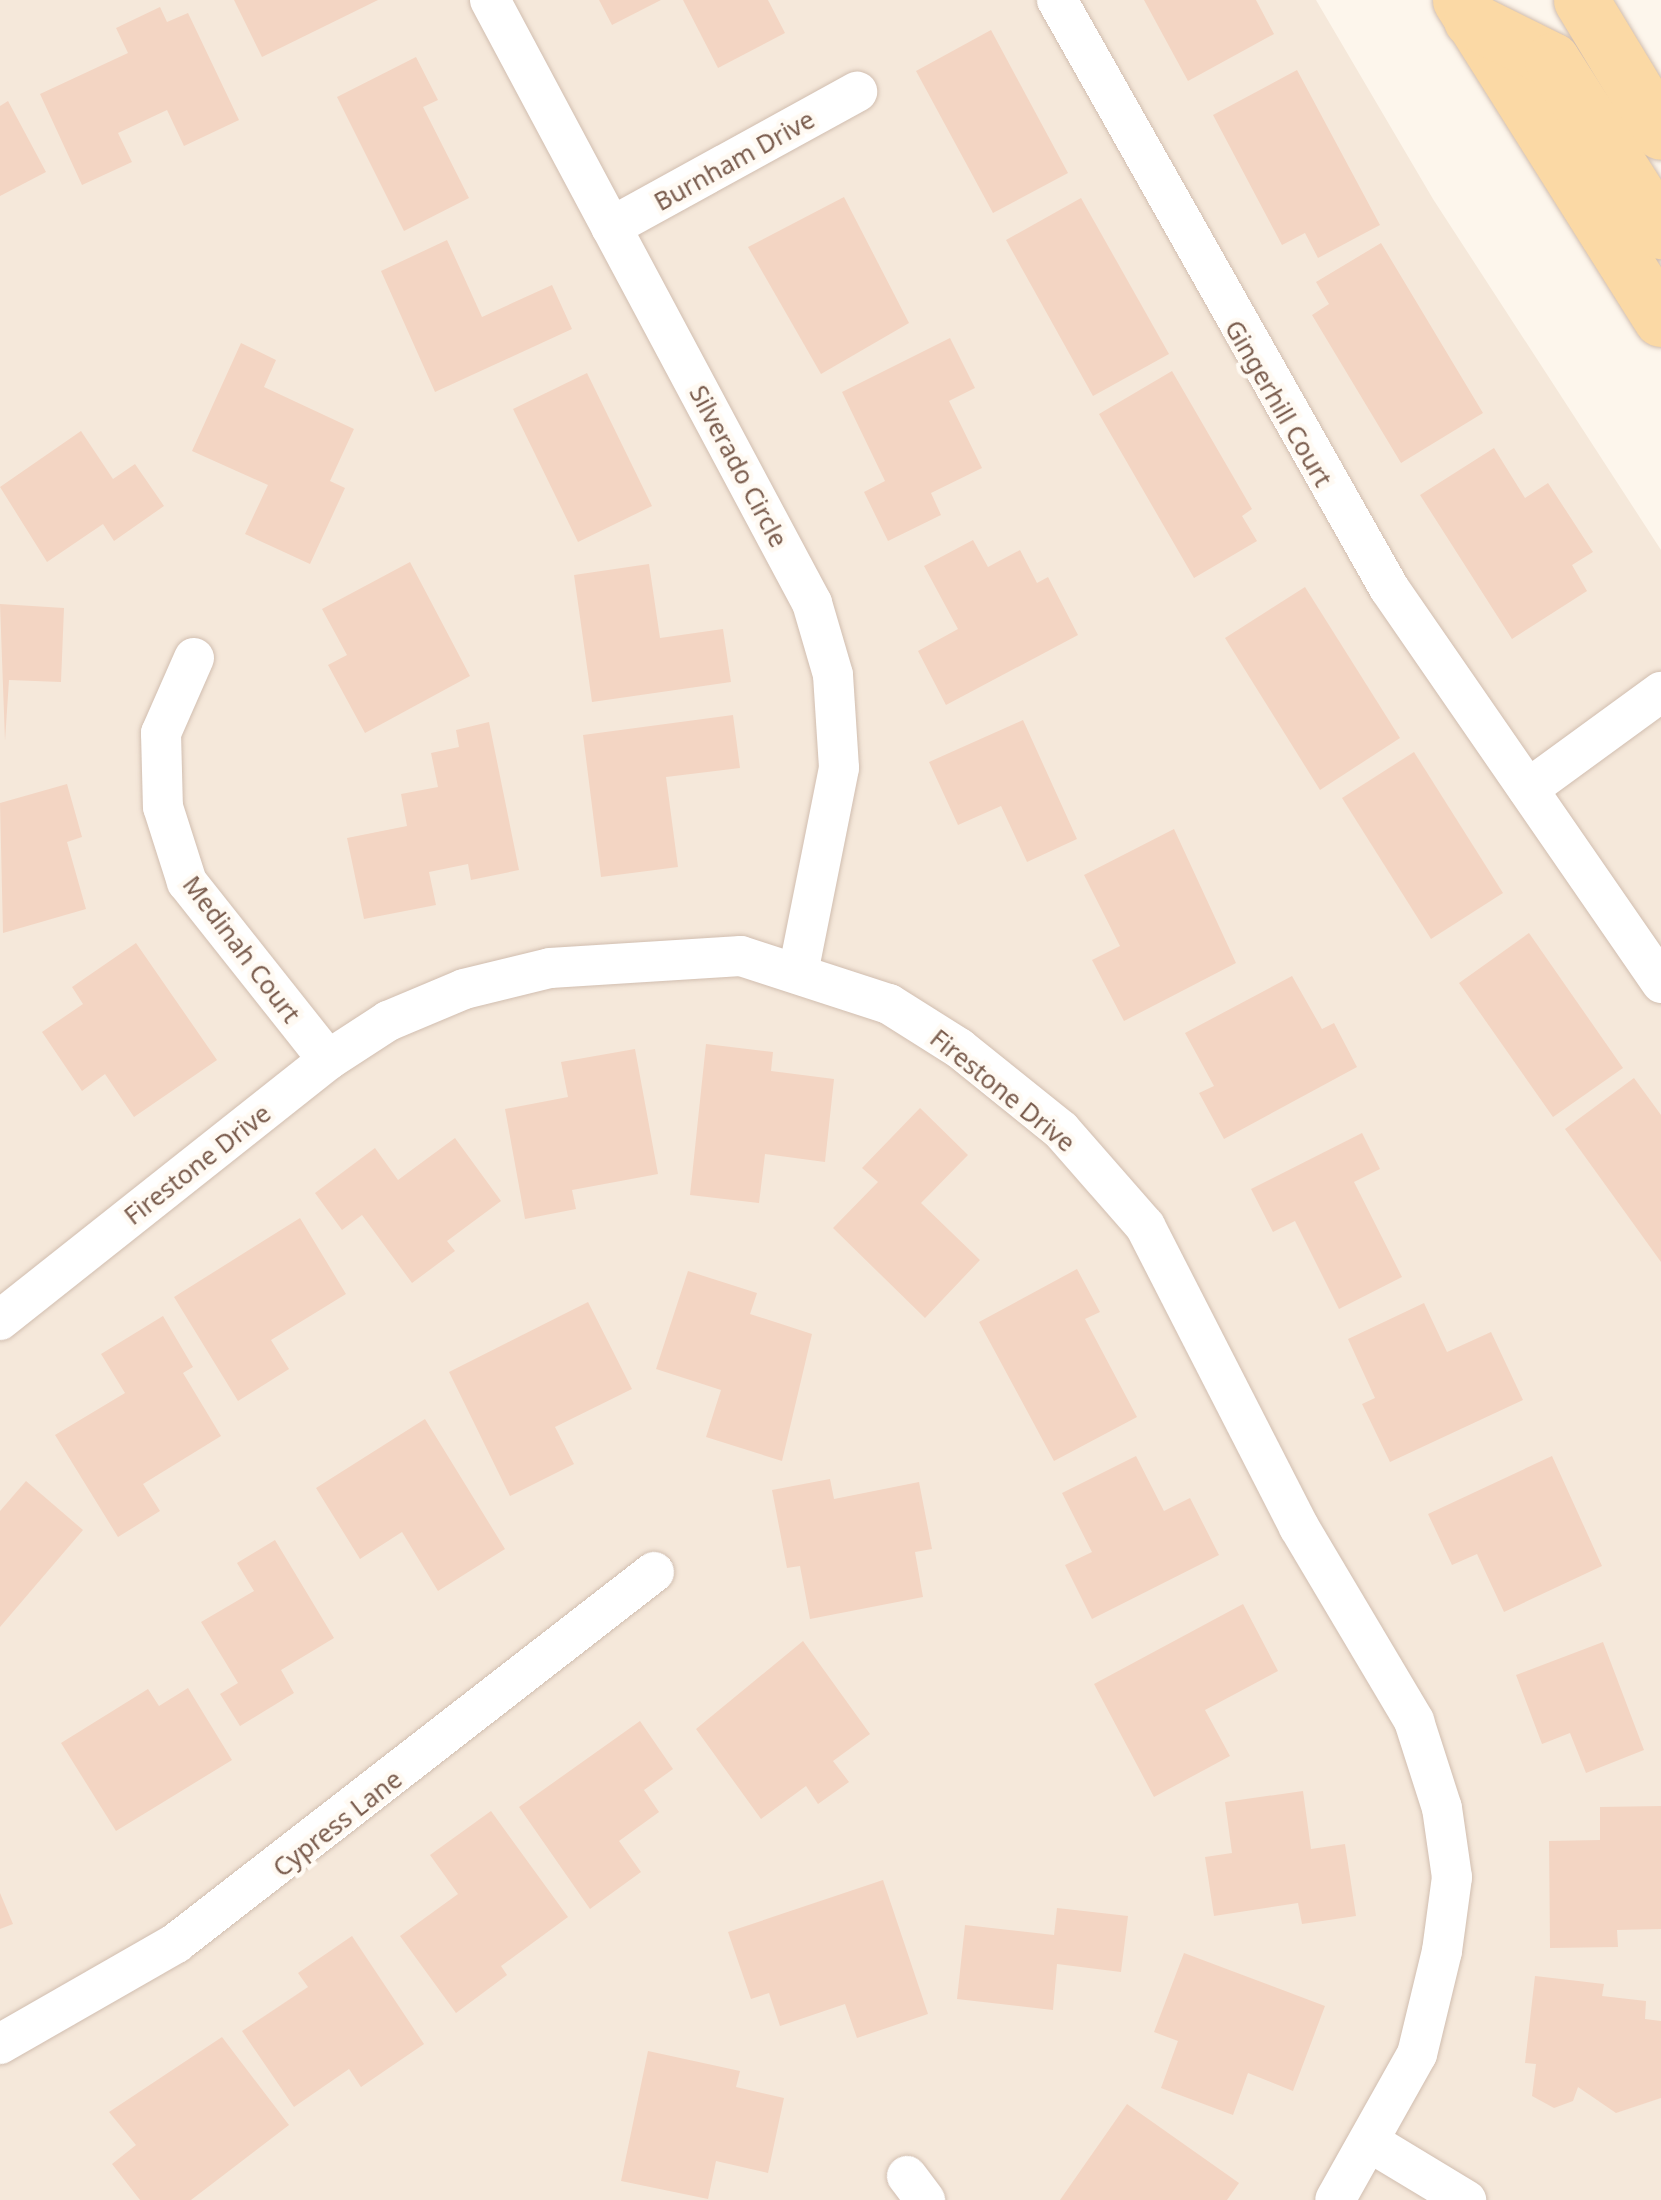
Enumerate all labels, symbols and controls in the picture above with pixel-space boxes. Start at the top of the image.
street label: Burnham Drive [649,104,819,216]
street label: Gingerhill Court [1219,315,1339,491]
street label: Silverado Circle [684,380,794,552]
street label: Medinah Court [177,870,307,1028]
street label: Firestone Drive [925,1023,1081,1157]
street label: Firestone Drive [118,1098,276,1230]
street label: Cypress Lane [267,1763,407,1883]

